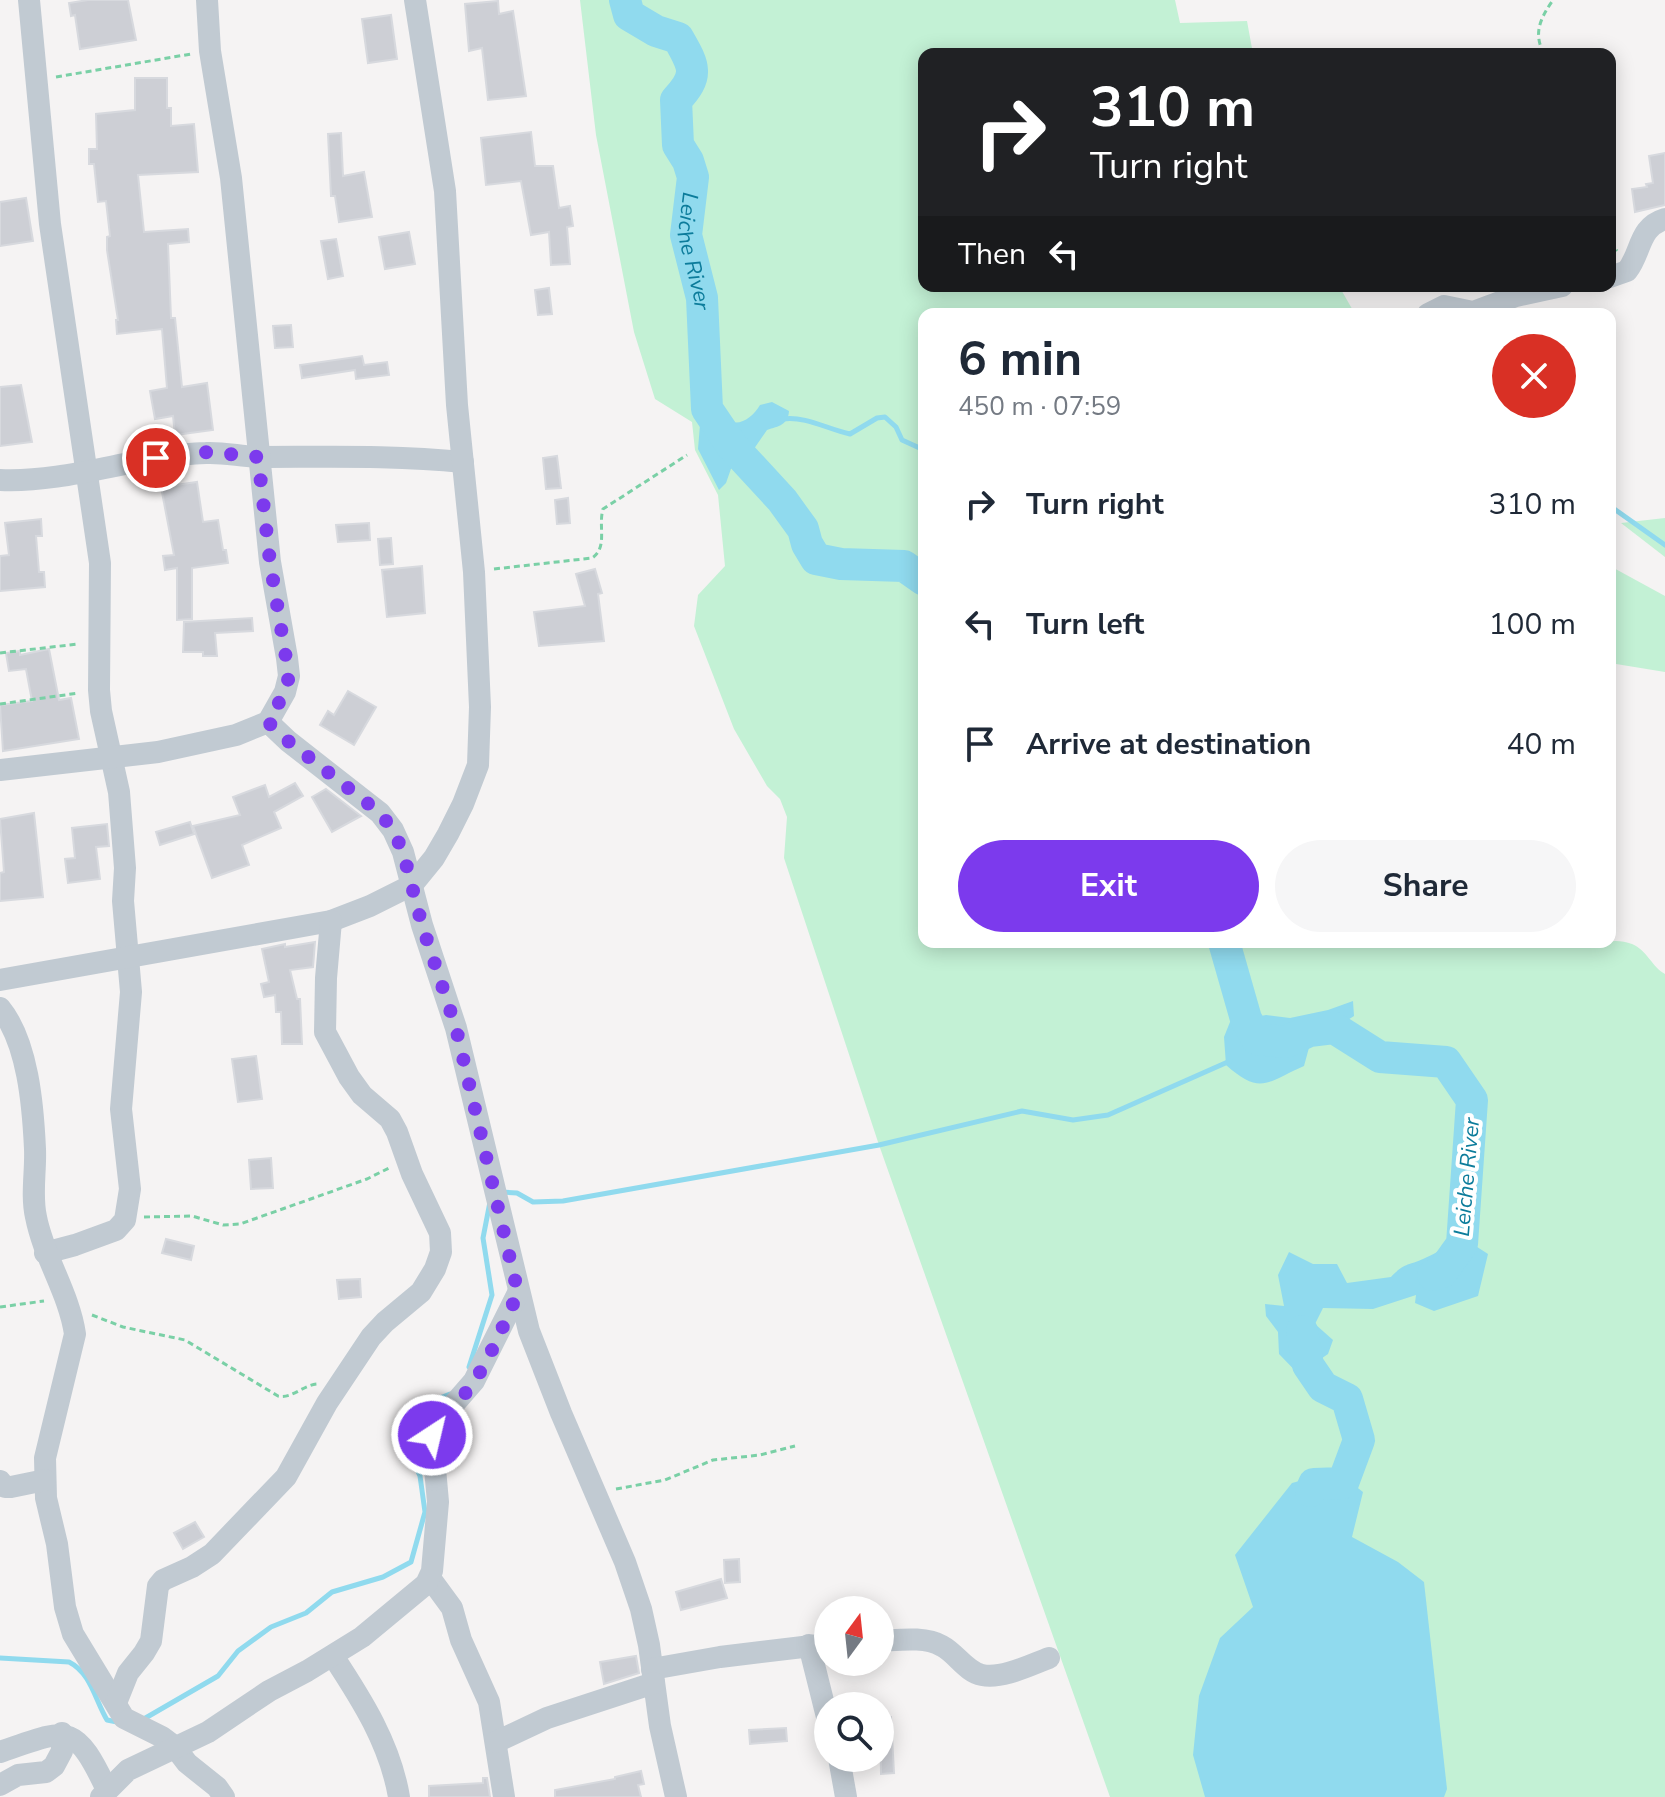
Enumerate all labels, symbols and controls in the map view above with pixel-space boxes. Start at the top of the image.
text: 310 m [1090,69,1255,146]
icon: right [958,80,1062,184]
text: Turn right [1090,142,1247,191]
water label: Leiche River [670,191,717,311]
icon: left [1042,232,1086,276]
text: Then [958,234,1026,275]
text: 6 min [958,326,1082,392]
button: close [1492,334,1576,418]
text: 450 m · 07:59 [958,389,1121,424]
pin [122,424,190,492]
icon: arrive [134,436,178,480]
icon: right [958,482,1002,526]
text: Turn right [1026,484,1164,525]
text: 310 m [1489,484,1576,525]
icon: left [958,602,1002,646]
text: Turn left [1026,604,1144,645]
text: 100 m [1489,604,1576,645]
icon: arrive [958,722,1002,766]
text: Arrive at destination [1026,724,1311,765]
text: 40 m [1507,724,1576,765]
button: Exit [958,840,1259,932]
button: Share [1275,840,1576,932]
water label: Leiche River [1447,1115,1487,1238]
position arrow [390,1393,474,1477]
north arrow [814,1596,894,1676]
map controls [814,1596,894,1772]
button: search [814,1692,894,1772]

